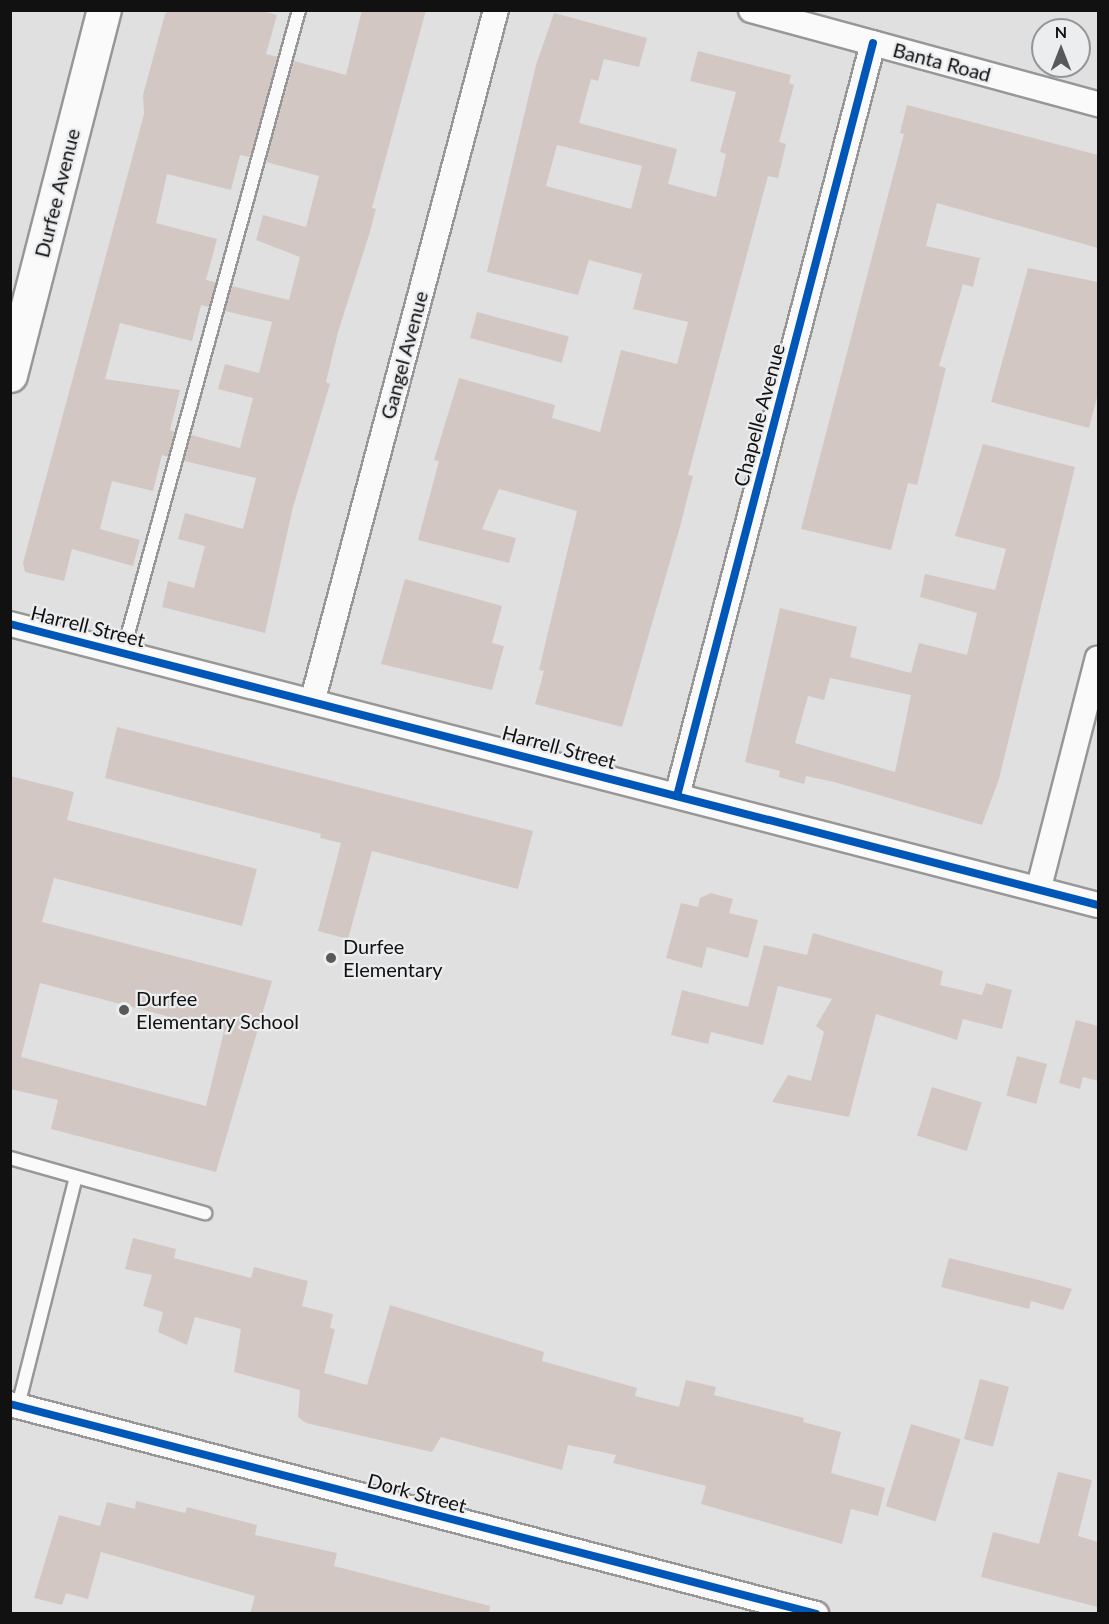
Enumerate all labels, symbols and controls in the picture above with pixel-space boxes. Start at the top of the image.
north arrow [1031,18,1091,78]
text: N [1055,22,1067,41]
street label: Banta Road [890,37,994,87]
street label: Durfee Avenue [29,126,85,260]
street label: Gangel Avenue [375,288,433,422]
street label: Chapelle Avenue [728,341,790,489]
street label: Harrell Street [28,600,148,652]
street label: Harrell Street [499,720,619,774]
place label: Durfee Elementary [343,934,442,981]
marker: Durfee Elementary [324,951,338,965]
place label: Durfee Elementary School [136,987,299,1034]
marker: Durfee Elementary School [117,1003,131,1017]
street label: Dork Street [365,1468,469,1518]

